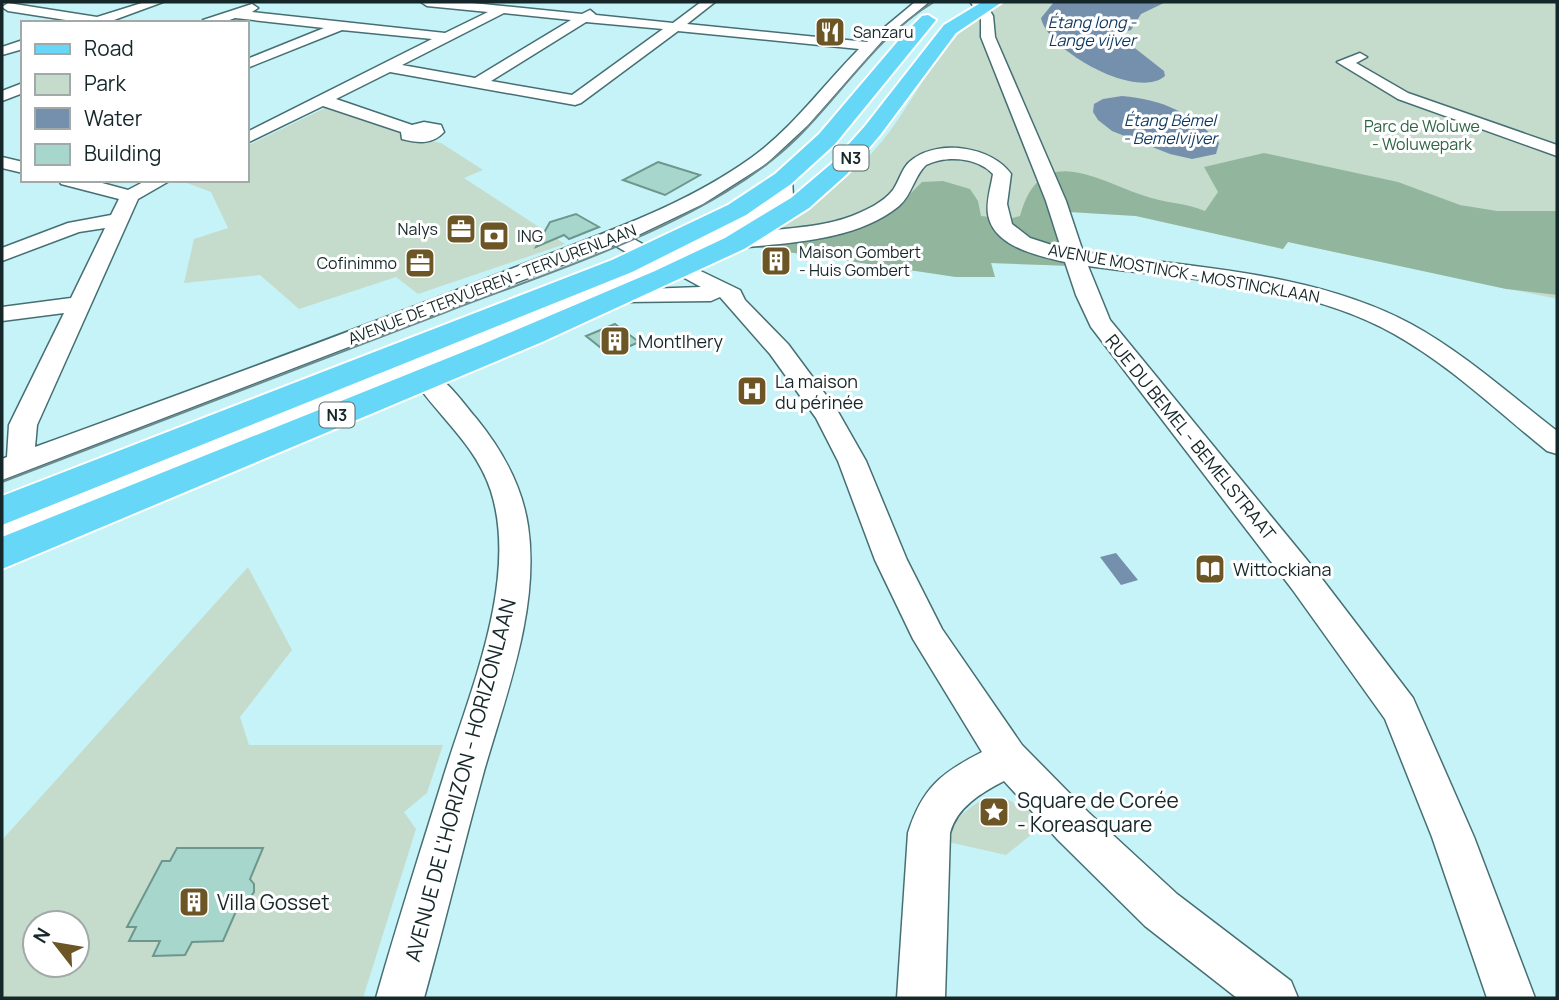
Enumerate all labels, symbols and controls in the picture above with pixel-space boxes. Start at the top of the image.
water label: Étang long - Lange vijver [1048,11,1138,51]
restaurant icon: Sanzaru [813,15,847,49]
legend [21,21,248,182]
place label: Sanzaru [853,21,913,43]
text: Road [84,34,134,62]
text: Park [84,69,126,97]
text: Water [84,104,143,132]
water label: Étang Bémel - Bemelvijver [1123,109,1219,149]
park label: Parc de Woluwe - Woluwepark [1364,115,1480,155]
text: Building [84,139,161,167]
road number: N3 [834,146,868,170]
office icon: Nalys [444,212,478,246]
place label: Nalys [398,218,438,240]
street label: AVENUE DE TERVUEREN - TERVURENLAAN [345,219,639,349]
bank icon: ING [477,219,511,253]
place label: ING [517,225,543,247]
street label: AVENUE MOSTINCK - MOSTINCKLAAN [1047,238,1321,308]
place label: Maison Gombert - Huis Gombert [799,241,921,281]
building icon: Maison Gombert - Huis Gombert [759,244,793,278]
office icon: Cofinimmo [403,246,437,280]
place label: Cofinimmo [317,252,397,274]
building icon: Montlhery [598,324,632,358]
place label: Montlhery [638,329,723,353]
street label: RUE DU BEMEL - BEMELSTRAAT [1100,329,1282,545]
place label: La maison du périnée [775,369,864,414]
hospital icon: La maison du périnée [735,374,769,408]
road number: N3 [320,402,354,428]
library icon: Wittockiana [1193,552,1227,586]
place label: Wittockiana [1233,557,1331,581]
street label: AVENUE DE L'HORIZON - HORIZONLAAN [398,595,522,965]
place label: Square de Corée - Koreasquare [1017,786,1179,838]
place icon: Square de Corée - Koreasquare [977,795,1011,829]
building icon: Villa Gosset [177,885,211,919]
place label: Villa Gosset [217,888,330,916]
north arrow [21,909,91,979]
text: N [27,923,56,948]

